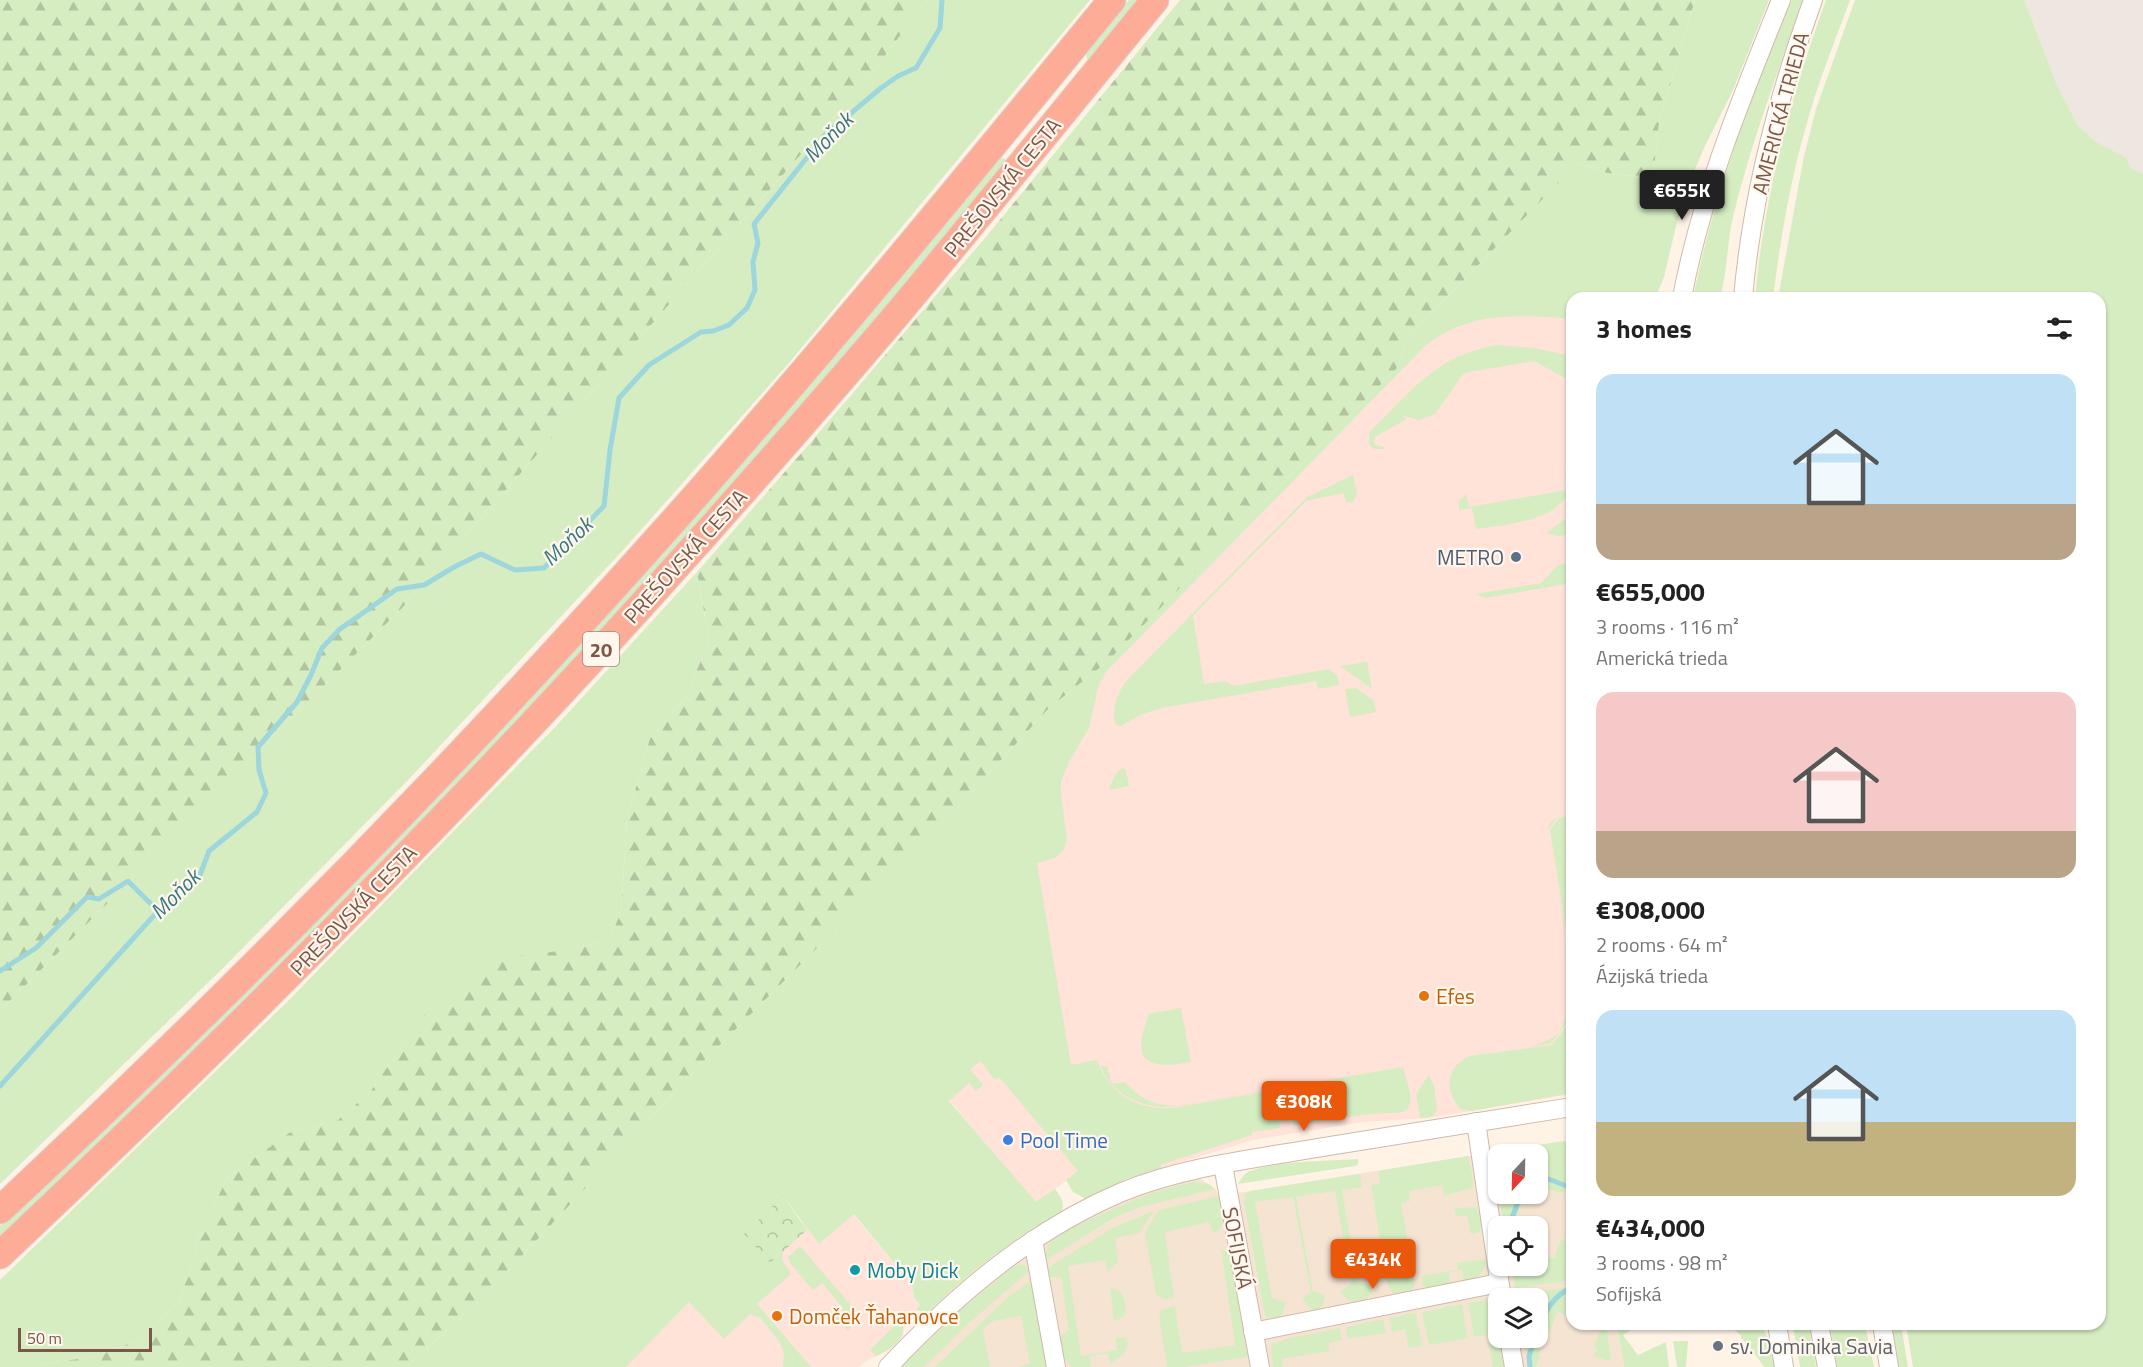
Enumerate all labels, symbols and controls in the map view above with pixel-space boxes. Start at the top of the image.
street label: AMERICKÁ TRIEDA [1743,28,1817,198]
water label: Moňok [795,102,862,170]
street label: PREŠOVSKÁ CESTA [936,110,1069,264]
pin: €655K [1640,170,1724,221]
text: €655K [1654,174,1710,205]
text: 3 homes [1596,309,1692,348]
icon: filters [2043,312,2076,345]
icon: home [1782,413,1890,521]
street label: PREŠOVSKÁ CESTA [616,481,755,630]
water label: Moňok [534,507,602,574]
place label: METRO [1437,541,1504,573]
marker: METRO [1509,550,1523,564]
text: €655,000 [1596,572,1705,611]
text: 3 rooms · 116 m² [1596,611,1739,642]
road number: 20 [583,632,619,666]
text: Americká trieda [1596,642,1728,673]
icon: home [1782,731,1890,839]
street label: PREŠOVSKÁ CESTA [282,837,424,983]
water label: Moňok [142,859,210,927]
text: €308,000 [1596,890,1705,929]
text: 2 rooms · 64 m² [1596,929,1728,960]
text: Ázijská trieda [1596,960,1708,991]
place label: Efes [1436,980,1475,1012]
marker: Efes [1417,989,1431,1003]
icon: home [1782,1049,1890,1157]
pin: €308K [1262,1081,1346,1132]
text: €308K [1276,1085,1332,1116]
place label: Pool Time [1020,1124,1108,1156]
marker: Pool Time [1001,1133,1015,1147]
north arrow [1488,1144,1548,1204]
map controls [1488,1144,1548,1348]
street label: SOFIJSKÁ [1214,1204,1262,1292]
text: €434,000 [1596,1208,1705,1247]
button: locate [1488,1216,1548,1276]
pin: €434K [1331,1239,1415,1290]
text: €434K [1345,1243,1401,1274]
text: 3 rooms · 98 m² [1596,1247,1728,1278]
place label: Moby Dick [867,1254,959,1286]
marker: Moby Dick [848,1263,862,1277]
text: Sofijská [1596,1278,1662,1309]
button: layers [1488,1288,1548,1348]
place label: Domček Ťahanovce [789,1300,959,1332]
marker: Domček Ťahanovce [770,1309,784,1323]
scale bar [18,1325,152,1352]
text: 50 m [27,1326,62,1350]
place label: sv. Dominika Savia [1730,1330,1893,1362]
marker: sv. Dominika Savia [1711,1339,1725,1353]

